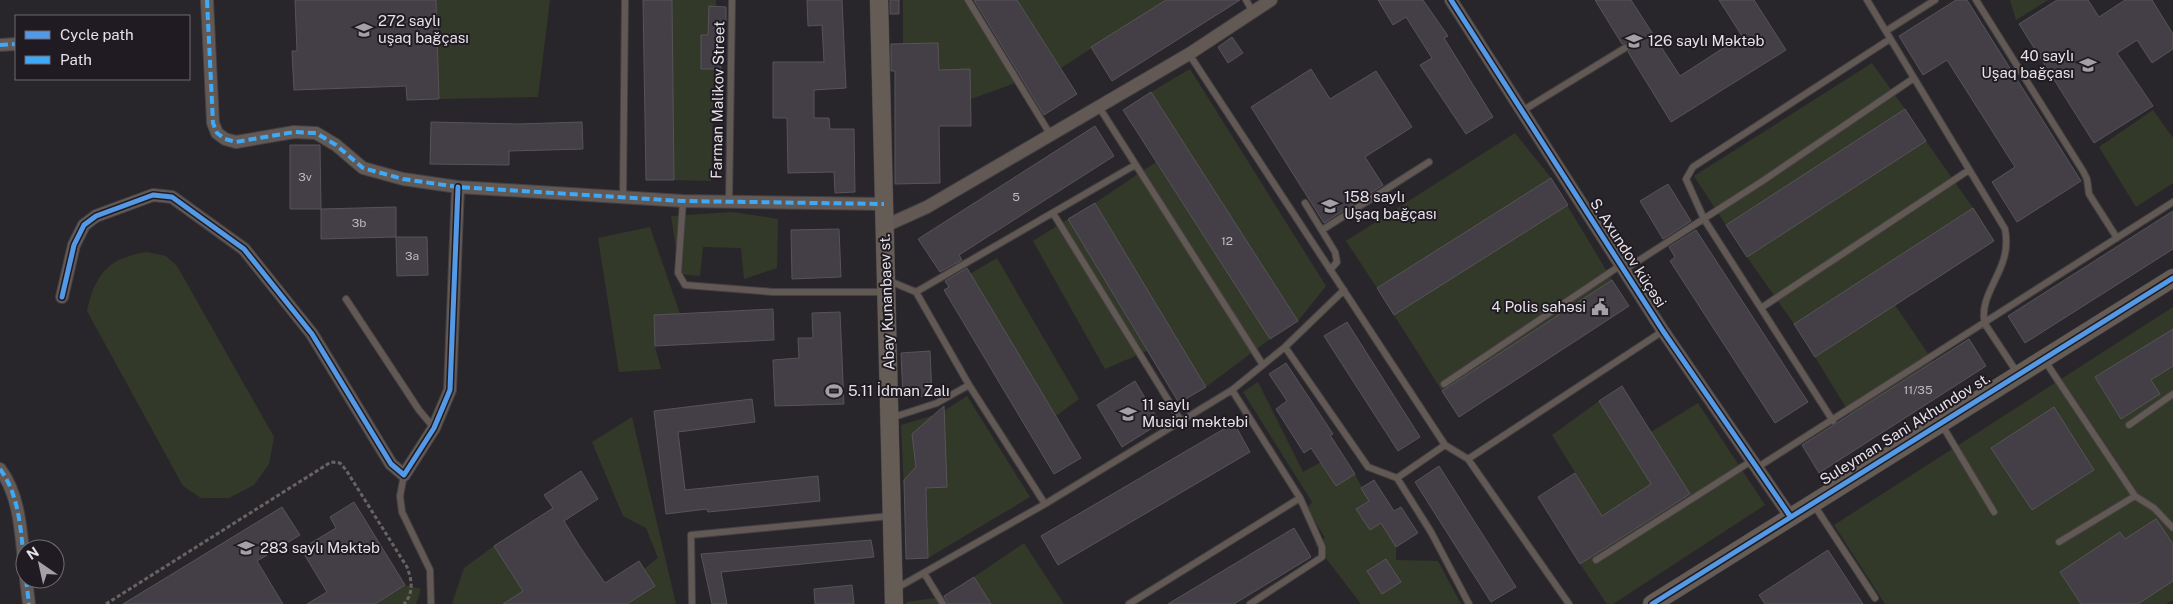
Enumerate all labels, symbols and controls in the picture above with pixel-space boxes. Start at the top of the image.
place label: 272 saylı uşaq bağçası [378,12,469,46]
legend [15,15,190,80]
school or university icon: 272 saylı uşaq bağçası [354,20,374,40]
street label: Farman Malikov Street [708,21,727,179]
text: Cycle path [60,26,134,43]
school or university icon: 126 saylı Məktəb [1624,31,1644,51]
place label: 126 saylı Məktəb [1648,32,1764,49]
place label: 40 saylı Uşaq bağçası [1981,47,2074,81]
text: Path [60,51,92,68]
school or university icon: 40 saylı Uşaq bağçası [2078,55,2098,75]
house number: 3v [298,170,312,184]
place label: 158 saylı Uşaq bağçası [1344,188,1437,222]
house number: 5 [1012,190,1020,204]
street label: S. Axundov küçəsi [1587,195,1670,310]
school or university icon: 158 saylı Uşaq bağçası [1320,196,1340,216]
house number: 3b [352,216,366,230]
street label: Abay Kunanbaev st. [876,233,897,371]
house number: 12 [1221,234,1233,248]
house number: 3a [405,249,419,263]
public building icon: 4 Polis sahəsi [1590,297,1610,317]
place label: 4 Polis sahəsi [1491,298,1586,315]
street label: Suleyman Sani Akhundov st. [1816,369,1993,488]
sports icon: 5.11 İdman Zalı [824,381,844,401]
place label: 5.11 İdman Zalı [848,381,950,399]
house number: 11/35 [1903,383,1933,397]
place label: 11 saylı Musiqi məktəbi [1142,396,1248,430]
school or university icon: 11 saylı Musiqi məktəbi [1118,404,1138,424]
school or university icon: 283 saylı Məktəb [236,538,256,558]
north arrow [15,539,65,589]
place label: 283 saylı Məktəb [260,539,380,556]
text: N [24,544,42,563]

